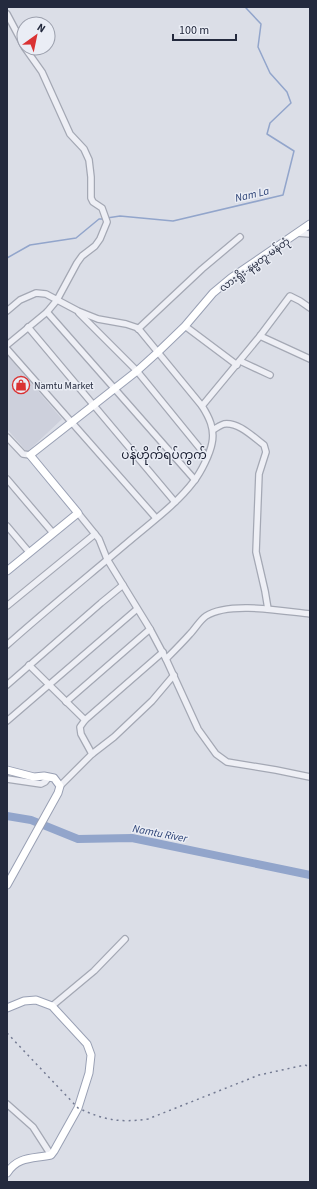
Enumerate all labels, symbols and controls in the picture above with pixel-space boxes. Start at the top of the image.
north arrow [16,16,56,56]
scale bar [173,16,236,42]
text: N [34,20,48,36]
text: 100 m [179,22,209,39]
water label: Nam La [234,183,271,206]
street label: လားရှိုး-နမ္မတူ-မန်တုံ [216,234,293,296]
shop icon: Namtu Market [11,375,31,395]
place label: Namtu Market [34,379,94,393]
district label: ပန်ဟိုက်ရပ်ကွက် [121,446,207,465]
water label: Namtu River [131,821,190,846]

